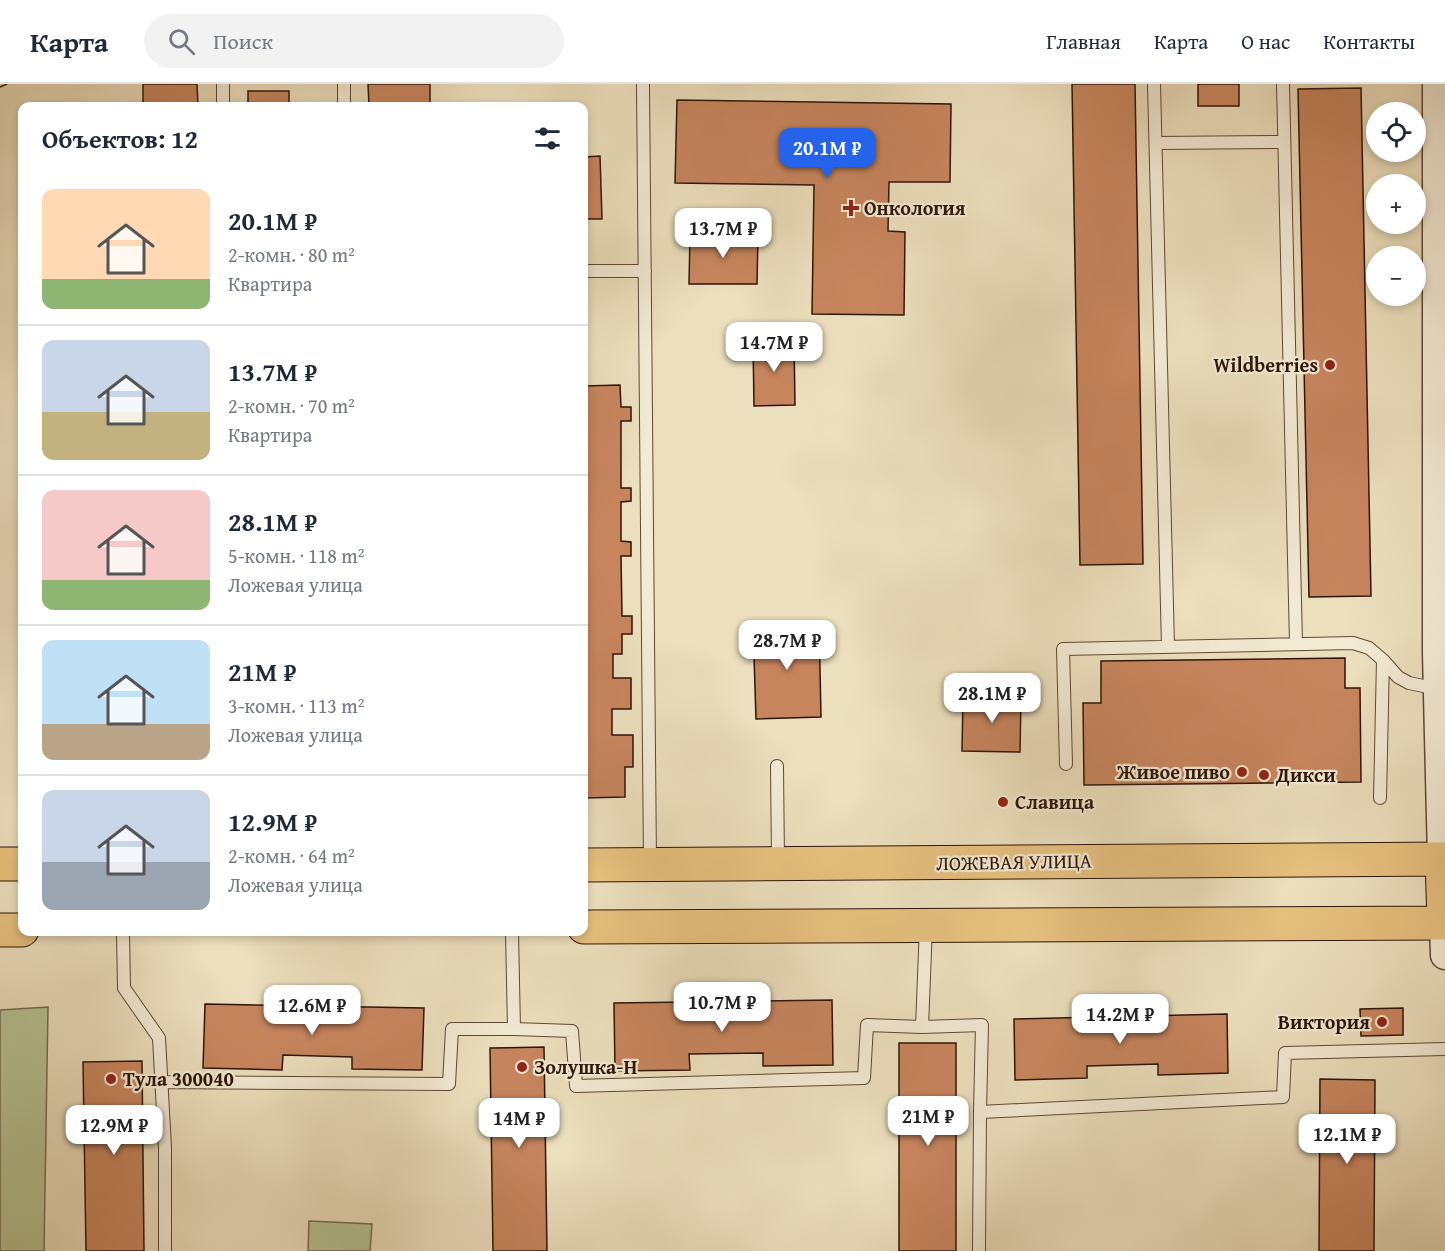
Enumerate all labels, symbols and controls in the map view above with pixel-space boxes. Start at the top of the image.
search box [144,14,564,68]
text: Карта [30,21,108,62]
icon: search [165,25,198,58]
text: Поиск [213,25,273,57]
text: Главная [1046,26,1121,57]
text: Карта [1154,26,1208,57]
text: О нас [1241,26,1290,57]
text: Контакты [1323,26,1415,57]
map controls [1366,102,1426,306]
button: locate [1366,102,1426,162]
text: Объектов: 12 [42,119,198,158]
icon: filters [531,122,564,155]
pin: 20.1M ₽ [772,128,882,179]
text: 20.1M ₽ [793,133,861,162]
button: + [1366,174,1426,234]
place label: Онкология [864,193,966,222]
marker: Онкология [842,199,860,217]
text: 20.1M ₽ [228,201,317,240]
pin: 13.7M ₽ [668,208,778,259]
icon: home [90,213,162,285]
text: 13.7M ₽ [689,213,757,242]
text: 2-комн. · 80 m² [228,240,355,269]
button: − [1366,246,1426,306]
text: Квартира [228,269,312,298]
pin: 14.7M ₽ [719,322,829,373]
text: 14.7M ₽ [740,327,808,356]
place label: Wildberries [1213,350,1318,379]
text: 13.7M ₽ [228,352,317,391]
marker: Wildberries [1323,358,1337,372]
icon: home [90,364,162,436]
text: 2-комн. · 70 m² [228,391,355,420]
text: Квартира [228,420,312,449]
text: 28.1M ₽ [228,502,317,541]
icon: home [90,514,162,586]
text: 5-комн. · 118 m² [228,541,364,570]
text: Ложевая улица [228,570,363,599]
pin: 28.7M ₽ [732,620,842,671]
text: 28.7M ₽ [753,625,821,654]
text: 21M ₽ [228,652,297,691]
icon: home [90,664,162,736]
pin: 28.1M ₽ [937,673,1047,724]
text: 28.1M ₽ [958,678,1026,707]
text: 3-комн. · 113 m² [228,691,364,720]
text: Ложевая улица [228,720,363,749]
place label: Живое пиво [1116,757,1230,786]
place label: Дикси [1275,760,1336,789]
marker: Живое пиво [1235,765,1249,779]
marker: Дикси [1257,768,1271,782]
place label: Славица [1015,787,1095,816]
marker: Славица [996,795,1010,809]
text: 12.9M ₽ [228,802,317,841]
icon: home [90,814,162,886]
text: 2-комн. · 64 m² [228,841,355,870]
street label: ЛОЖЕВАЯ УЛИЦА [936,846,1092,877]
text: Ложевая улица [228,870,363,899]
pin: 10.7M ₽ [667,982,777,1033]
pin: 12.6M ₽ [257,985,367,1036]
text: 10.7M ₽ [688,987,756,1016]
text: 12.6M ₽ [278,990,346,1019]
pin: 14.2M ₽ [1065,994,1175,1045]
text: 14.2M ₽ [1086,999,1154,1028]
place label: Виктория [1278,1007,1370,1036]
marker: Виктория [1375,1015,1389,1029]
place label: Золушка-Н [534,1052,637,1081]
marker: Золушка-Н [515,1060,529,1074]
place label: Тула 300040 [123,1064,234,1093]
marker: Тула 300040 [104,1072,118,1086]
pin: 21M ₽ [886,1096,970,1147]
pin: 14M ₽ [477,1098,561,1149]
text: 21M ₽ [902,1101,954,1130]
text: 14M ₽ [493,1103,545,1132]
pin: 12.9M ₽ [59,1105,169,1156]
text: 12.9M ₽ [80,1110,148,1139]
pin: 12.1M ₽ [1292,1114,1402,1165]
text: 12.1M ₽ [1313,1119,1381,1148]

